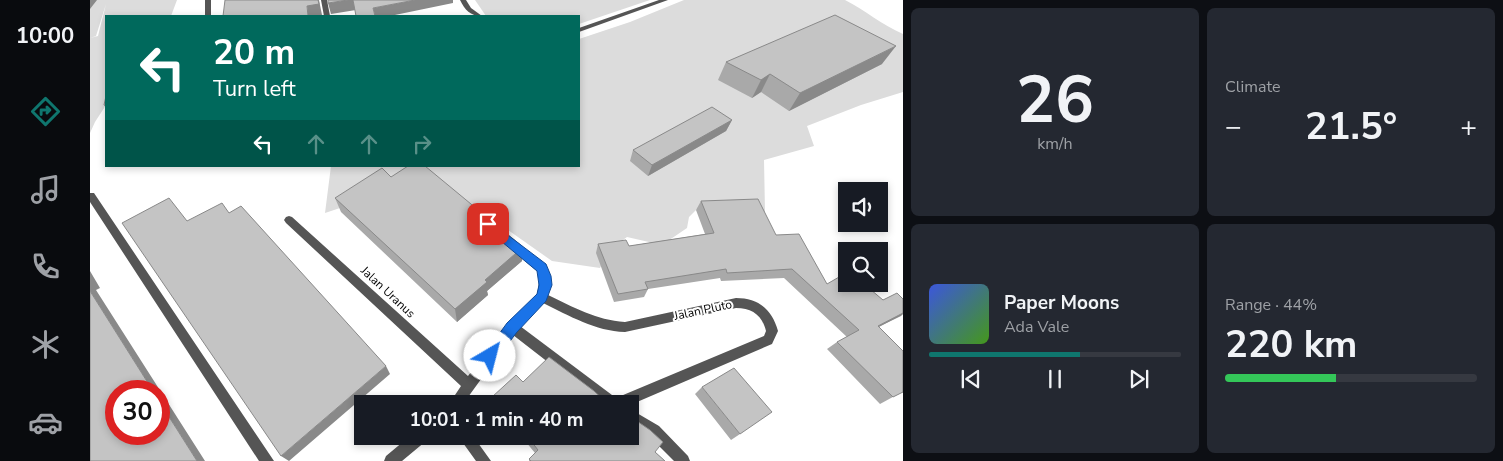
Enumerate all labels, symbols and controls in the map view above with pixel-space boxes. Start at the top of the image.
text: 10:00 [16,21,74,51]
text: 20 m [213,29,295,76]
icon: left [130,35,195,100]
text: 26 [1016,56,1094,145]
text: Turn left [213,74,296,104]
text: Climate [1225,76,1280,98]
icon: directions [28,94,63,129]
text: 21.5° [1305,101,1397,152]
text: − [1225,108,1242,146]
text: + [1460,108,1477,146]
icon: left [249,130,277,158]
icon: ahead [302,130,330,158]
icon: ahead [355,130,383,158]
icon: right [408,130,436,158]
text: km/h [1037,133,1073,155]
icon: music [28,172,63,207]
map controls [838,182,888,292]
button: sound [838,182,888,232]
pin [467,203,509,245]
icon: arrive [474,210,502,238]
button: search [838,242,888,292]
icon: phone [28,249,63,284]
street label: Jalan Uranus [357,262,419,321]
text: Paper Moons [1004,290,1119,316]
text: Range · 44% [1225,294,1317,316]
street label: Jalan Pluto [672,296,734,324]
text: Ada Vale [1004,316,1069,338]
text: 220 km [1225,319,1357,370]
icon: climate [28,327,63,362]
position arrow [463,329,515,381]
icon: previous [957,365,985,393]
icon: pause [1041,365,1069,393]
icon: next [1125,365,1153,393]
speed limit sign: 30 [105,380,170,445]
icon: car [28,405,63,440]
text: 10:01 · 1 min · 40 m [409,407,584,433]

